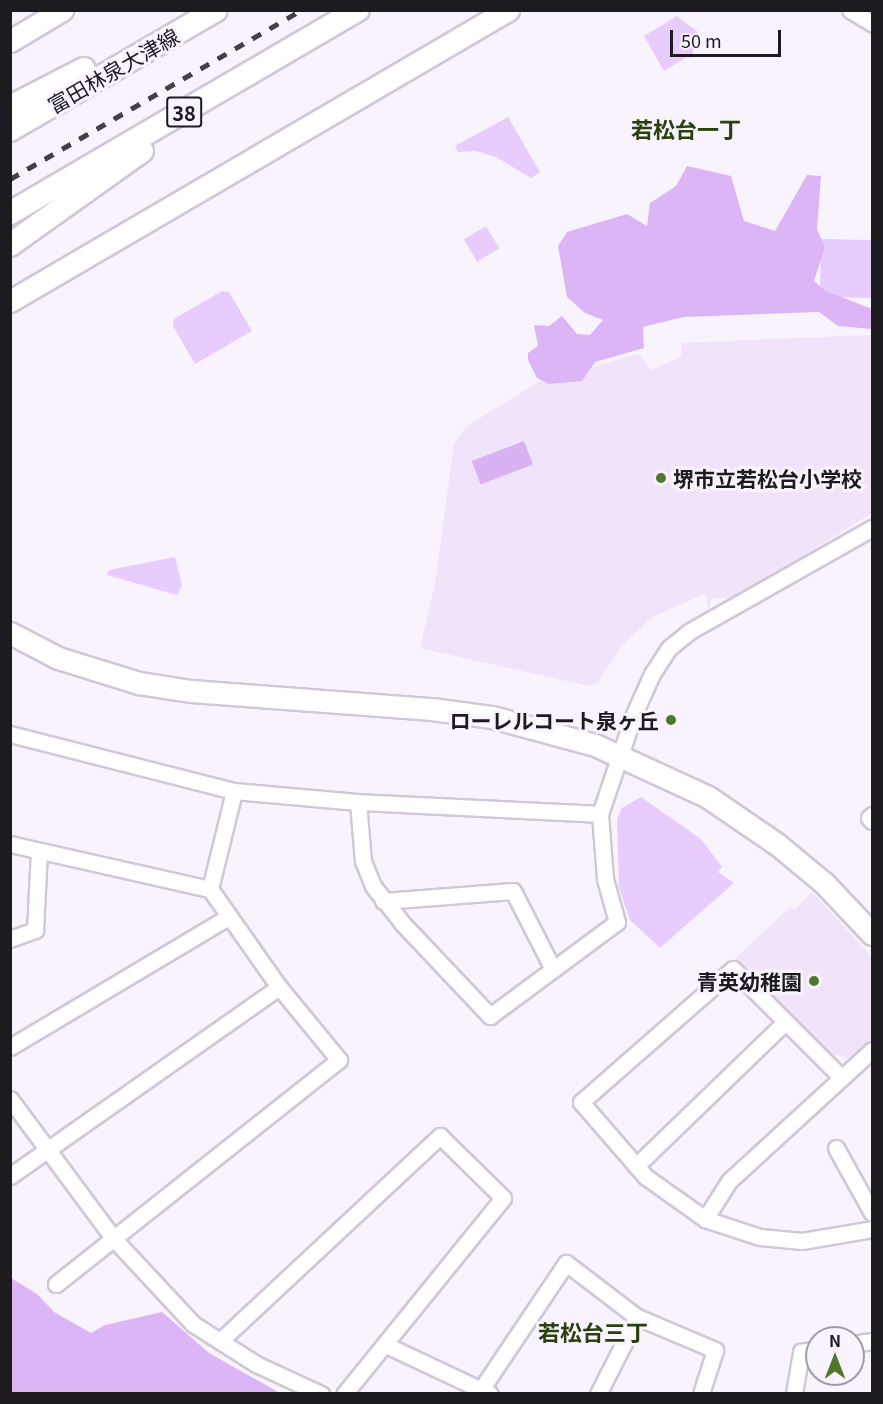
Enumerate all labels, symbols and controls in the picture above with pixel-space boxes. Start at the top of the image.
scale bar [673,18,784,56]
street label: 富田林泉大津線 [43,22,183,118]
text: 50 m [681,27,722,53]
road number: 38 [166,95,202,129]
district label: 若松台一丁 [631,116,741,142]
place label: 堺市立若松台小学校 [673,465,862,491]
marker: 堺市立若松台小学校 [654,471,668,485]
place label: ローレルコート泉ヶ丘 [449,707,659,733]
marker: ローレルコート泉ヶ丘 [664,713,678,727]
place label: 青英幼稚園 [697,968,802,994]
marker: 青英幼稚園 [807,974,821,988]
district label: 若松台三丁 [538,1319,648,1345]
north arrow [805,1326,865,1386]
text: N [829,1328,841,1352]

